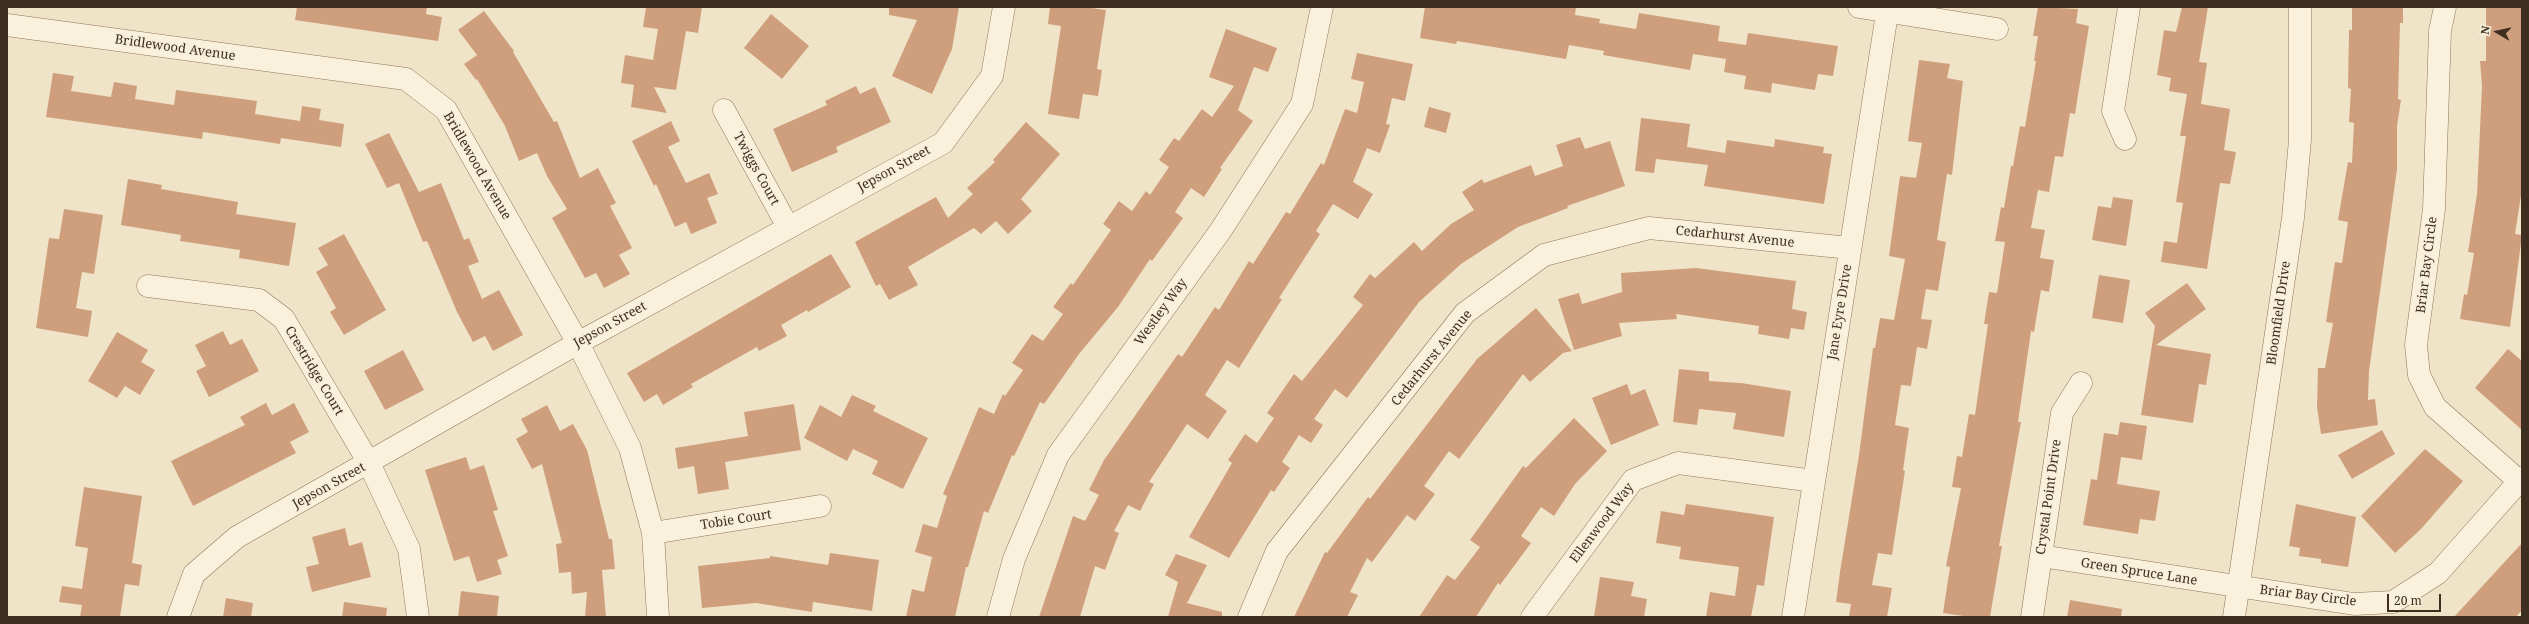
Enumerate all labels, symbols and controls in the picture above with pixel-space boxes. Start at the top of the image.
north arrow [2477,12,2517,52]
text: N [2477,25,2493,36]
street label: Bridlewood Avenue [114,32,236,64]
street label: Bridlewood Avenue [440,109,514,223]
street label: Twiggs Court [730,130,782,208]
street label: Jepson Street [855,143,933,195]
street label: Briar Bay Circle [2413,216,2441,314]
street label: Cedarhurst Avenue [1675,223,1795,251]
street label: Bloomfield Drive [2264,260,2294,366]
street label: Jane Eyre Drive [1825,263,1855,361]
street label: Westley Way [1131,275,1191,349]
street label: Jepson Street [571,299,649,351]
street label: Cedarhurst Avenue [1388,307,1476,409]
street label: Crestridge Court [281,323,347,419]
street label: Crystal Point Drive [2033,438,2065,556]
street label: Jepson Street [290,460,368,512]
street label: Ellenwood Way [1567,480,1637,566]
street label: Tobie Court [699,507,773,533]
street label: Green Spruce Lane [2080,555,2198,589]
street label: Briar Bay Circle [2259,582,2357,610]
scale bar [2389,586,2443,612]
text: 20 m [2394,592,2422,609]

